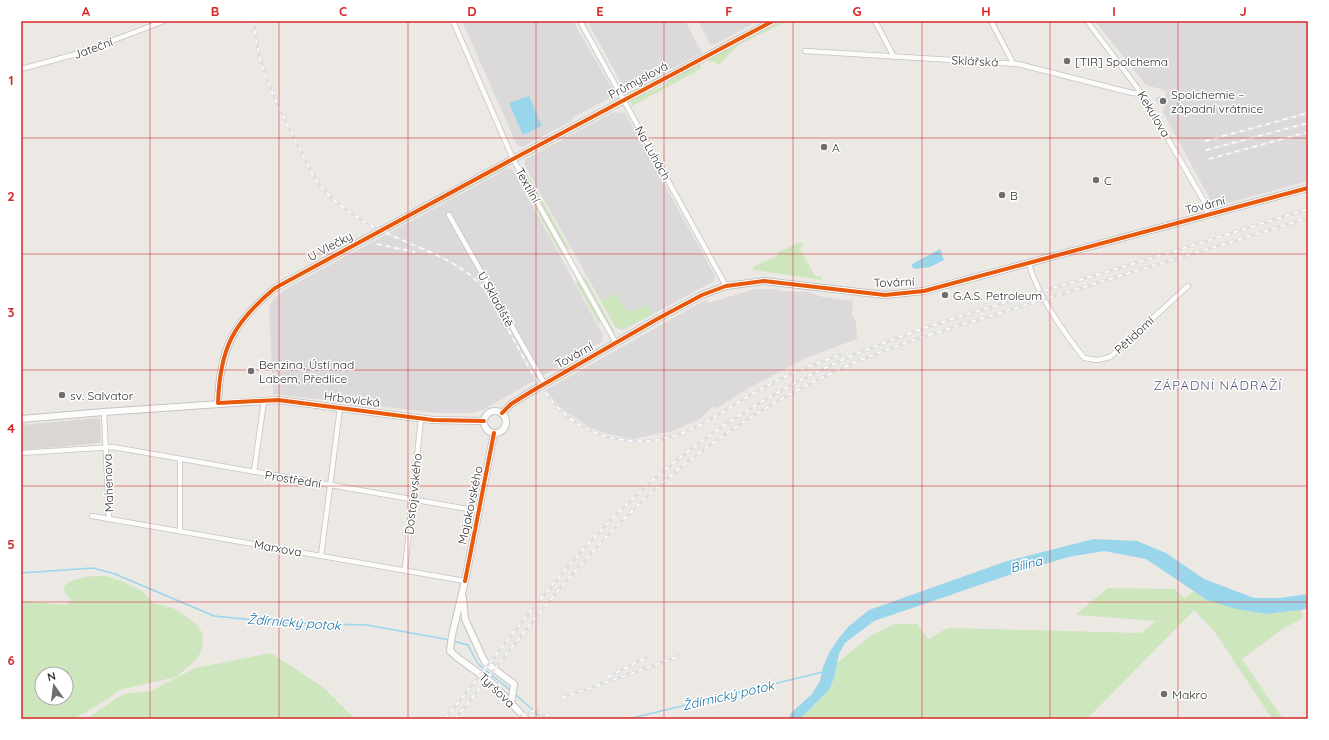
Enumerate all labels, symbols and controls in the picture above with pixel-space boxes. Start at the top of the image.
text: A [82,3,91,19]
text: B [211,3,219,19]
text: C [339,3,347,19]
text: D [467,3,477,19]
text: E [596,3,604,19]
text: F [725,3,733,19]
text: G [852,3,862,19]
text: H [981,3,991,19]
text: I [1112,3,1116,19]
text: J [1239,3,1247,19]
street label: Jateční [71,34,115,62]
street label: Sklářská [951,52,999,70]
place label: [TIR] Spolchema [1075,54,1168,69]
marker: [TIR] Spolchema [1062,56,1072,66]
street label: Průmyslová [606,58,670,102]
text: 1 [8,72,14,88]
place label: Spolchemie – západní vrátnice [1171,87,1264,116]
street label: Kekulova [1134,88,1174,140]
marker: Spolchemie – západní vrátnice [1158,96,1168,106]
street label: Na Luhách [632,123,674,183]
place label: A [832,140,840,155]
marker: A [819,142,829,152]
street label: Textilní [512,165,544,206]
place label: C [1104,173,1112,188]
marker: C [1091,175,1101,185]
text: 2 [7,188,15,204]
place label: B [1010,188,1018,203]
marker: B [997,190,1007,200]
street label: Tovární [1183,192,1227,218]
street label: U Vlečky [305,228,355,264]
street label: U Skladiště [475,269,518,330]
street label: Tovární [873,274,915,290]
place label: G.A.S. Petroleum [953,288,1042,303]
marker: G.A.S. Petroleum [940,290,950,300]
text: 3 [8,304,15,320]
street label: Pětidomí [1111,313,1157,357]
street label: Tovární [553,338,596,371]
place label: Benzina, Ústí nad Labem, Předlice [259,357,354,386]
marker: Benzina, Ústí nad Labem, Předlice [246,366,256,376]
district label: ZÁPADNÍ NÁDRAŽÍ [1154,377,1283,393]
place label: sv. Salvator [70,388,134,403]
street label: Hrbovická [323,388,381,410]
marker: sv. Salvator [57,390,67,400]
text: 4 [7,420,15,436]
street label: Mahenova [99,453,117,513]
street label: Dostojevského [401,453,425,535]
street label: Majakovského [454,464,486,546]
street label: Prostřední [264,467,323,491]
text: 5 [7,536,15,552]
street label: Marxova [253,536,303,560]
water label: Bílina [1008,552,1045,576]
water label: Ždírnický potok [247,611,342,633]
text: 6 [7,652,15,668]
north arrow [34,666,74,706]
text: N [46,669,57,684]
street label: Tyršova [476,669,518,711]
water label: Ždírnický potok [680,676,777,713]
place label: Makro [1172,687,1207,702]
marker: Makro [1159,689,1169,699]

